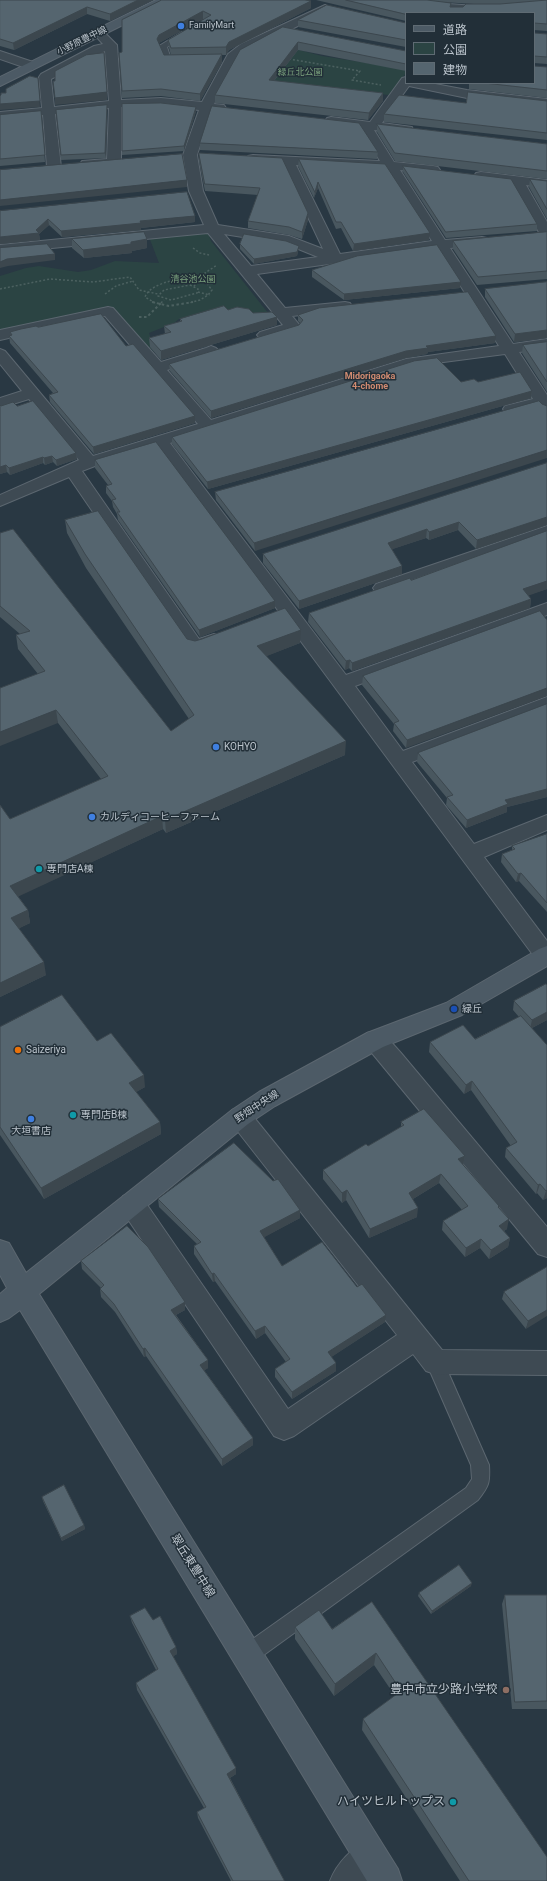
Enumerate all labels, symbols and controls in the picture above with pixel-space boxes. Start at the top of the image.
legend [405,12,535,84]
marker: FamilyMart [176,21,186,31]
place label: FamilyMart [189,21,234,31]
text: 道路 [443,23,467,37]
street label: 小野原豊中線 [55,24,109,58]
text: 公園 [443,43,467,57]
text: 建物 [443,63,467,77]
park label: 緑丘北公園 [278,68,322,78]
park label: 清谷池公園 [171,275,215,285]
district label: Midorigaoka 4-chome [345,372,395,393]
place label: KOHYO [224,741,257,753]
marker: KOHYO [211,742,221,752]
place label: カルディコーヒーファーム [100,811,220,823]
marker: カルディコーヒーファーム [87,812,97,822]
place label: 専門店A棟 [47,863,94,875]
marker: 専門店A棟 [34,864,44,874]
place label: 緑丘 [462,1003,482,1015]
marker: 緑丘 [449,1004,459,1014]
place label: Saizeriya [26,1044,66,1056]
marker: Saizeriya [13,1045,23,1055]
street label: 野畑中央線 [233,1088,281,1126]
place label: 専門店B棟 [81,1109,127,1121]
marker: 専門店B棟 [68,1110,78,1120]
marker: 大垣書店 [26,1114,36,1124]
place label: 大垣書店 [11,1125,51,1137]
street label: 翠丘東豊中線 [167,1532,217,1600]
place label: 豊中市立少路小学校 [390,1683,498,1697]
marker: 豊中市立少路小学校 [501,1685,511,1695]
place label: ハイツヒルトップス [337,1795,445,1809]
marker: ハイツヒルトップス [448,1797,458,1807]

